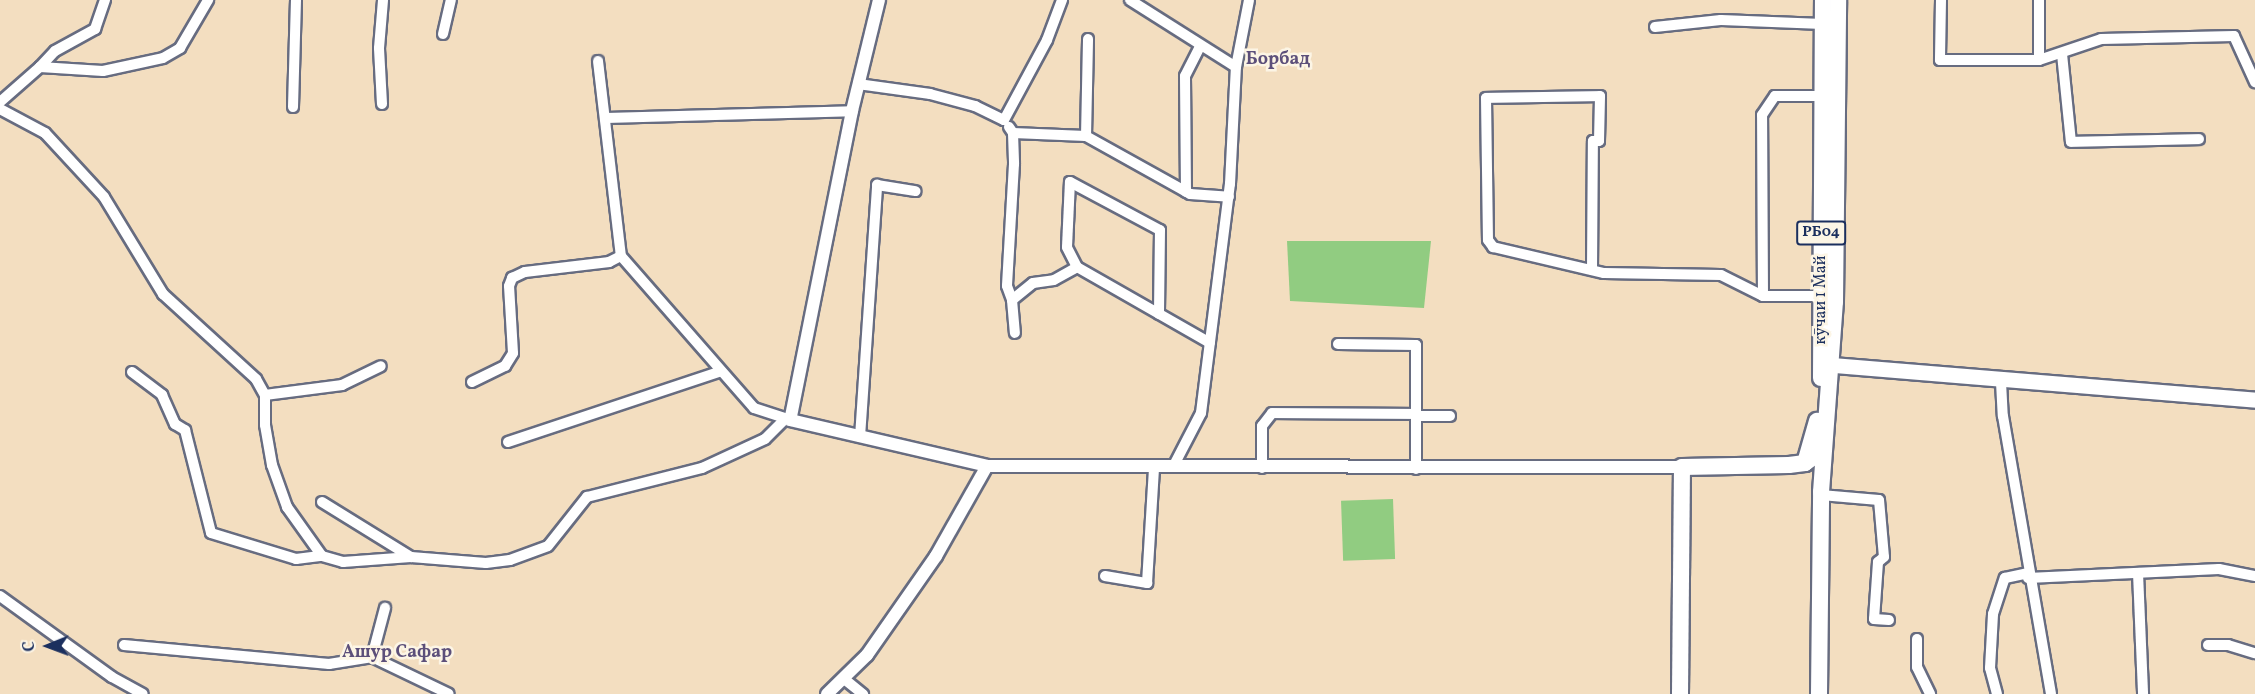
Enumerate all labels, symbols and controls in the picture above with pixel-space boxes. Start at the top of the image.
district label: Борбад [1246,49,1310,71]
road number: РБ04 [1796,221,1846,245]
street label: кӯчаи 1 Май [1811,256,1831,344]
north arrow [18,616,78,676]
text: С [19,641,41,652]
district label: Ашур Сафар [342,642,452,664]

